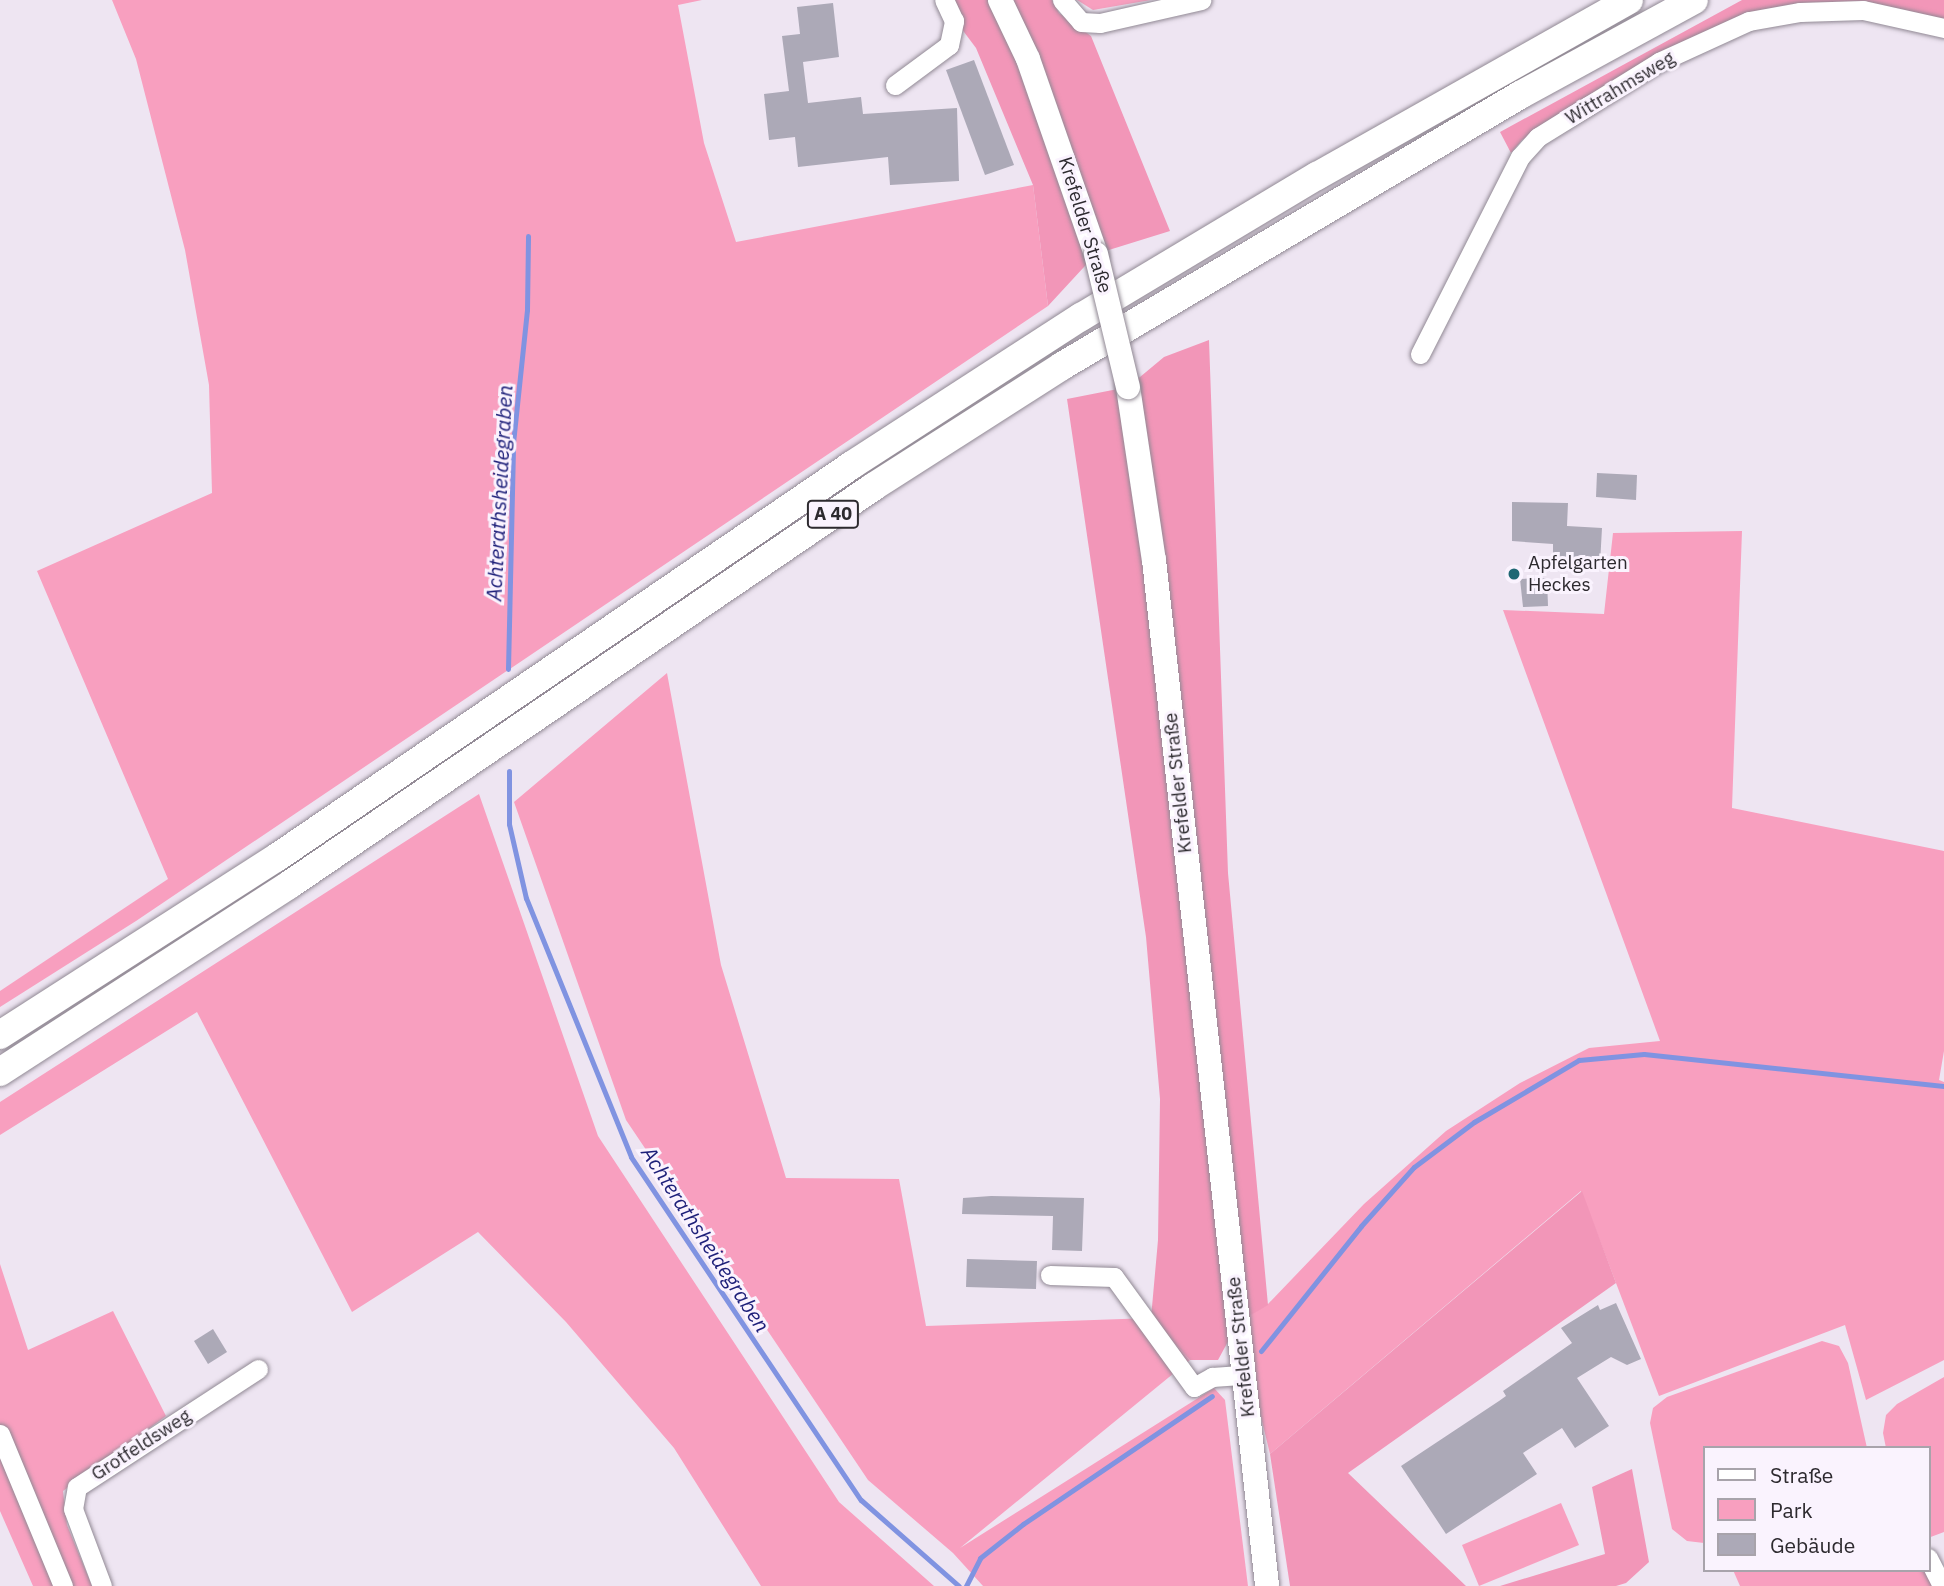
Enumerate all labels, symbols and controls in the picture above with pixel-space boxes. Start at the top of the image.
street label: Wittrahmsweg [1561,46,1679,130]
street label: Krefelder Straße [1053,154,1117,296]
water label: Achterathsheidegraben [481,384,517,602]
road number: A 40 [807,500,859,528]
place label: Apfelgarten Heckes [1528,552,1628,596]
marker: Apfelgarten Heckes [1506,566,1522,582]
street label: Krefelder Straße [1159,712,1197,854]
water label: Achterathsheidegraben [637,1141,775,1337]
street label: Krefelder Straße [1222,1276,1260,1418]
street label: Grotfeldsweg [87,1404,195,1486]
legend [1702,1446,1930,1572]
text: Straße [1770,1461,1833,1489]
text: Park [1770,1496,1813,1524]
text: Gebäude [1770,1531,1855,1559]

